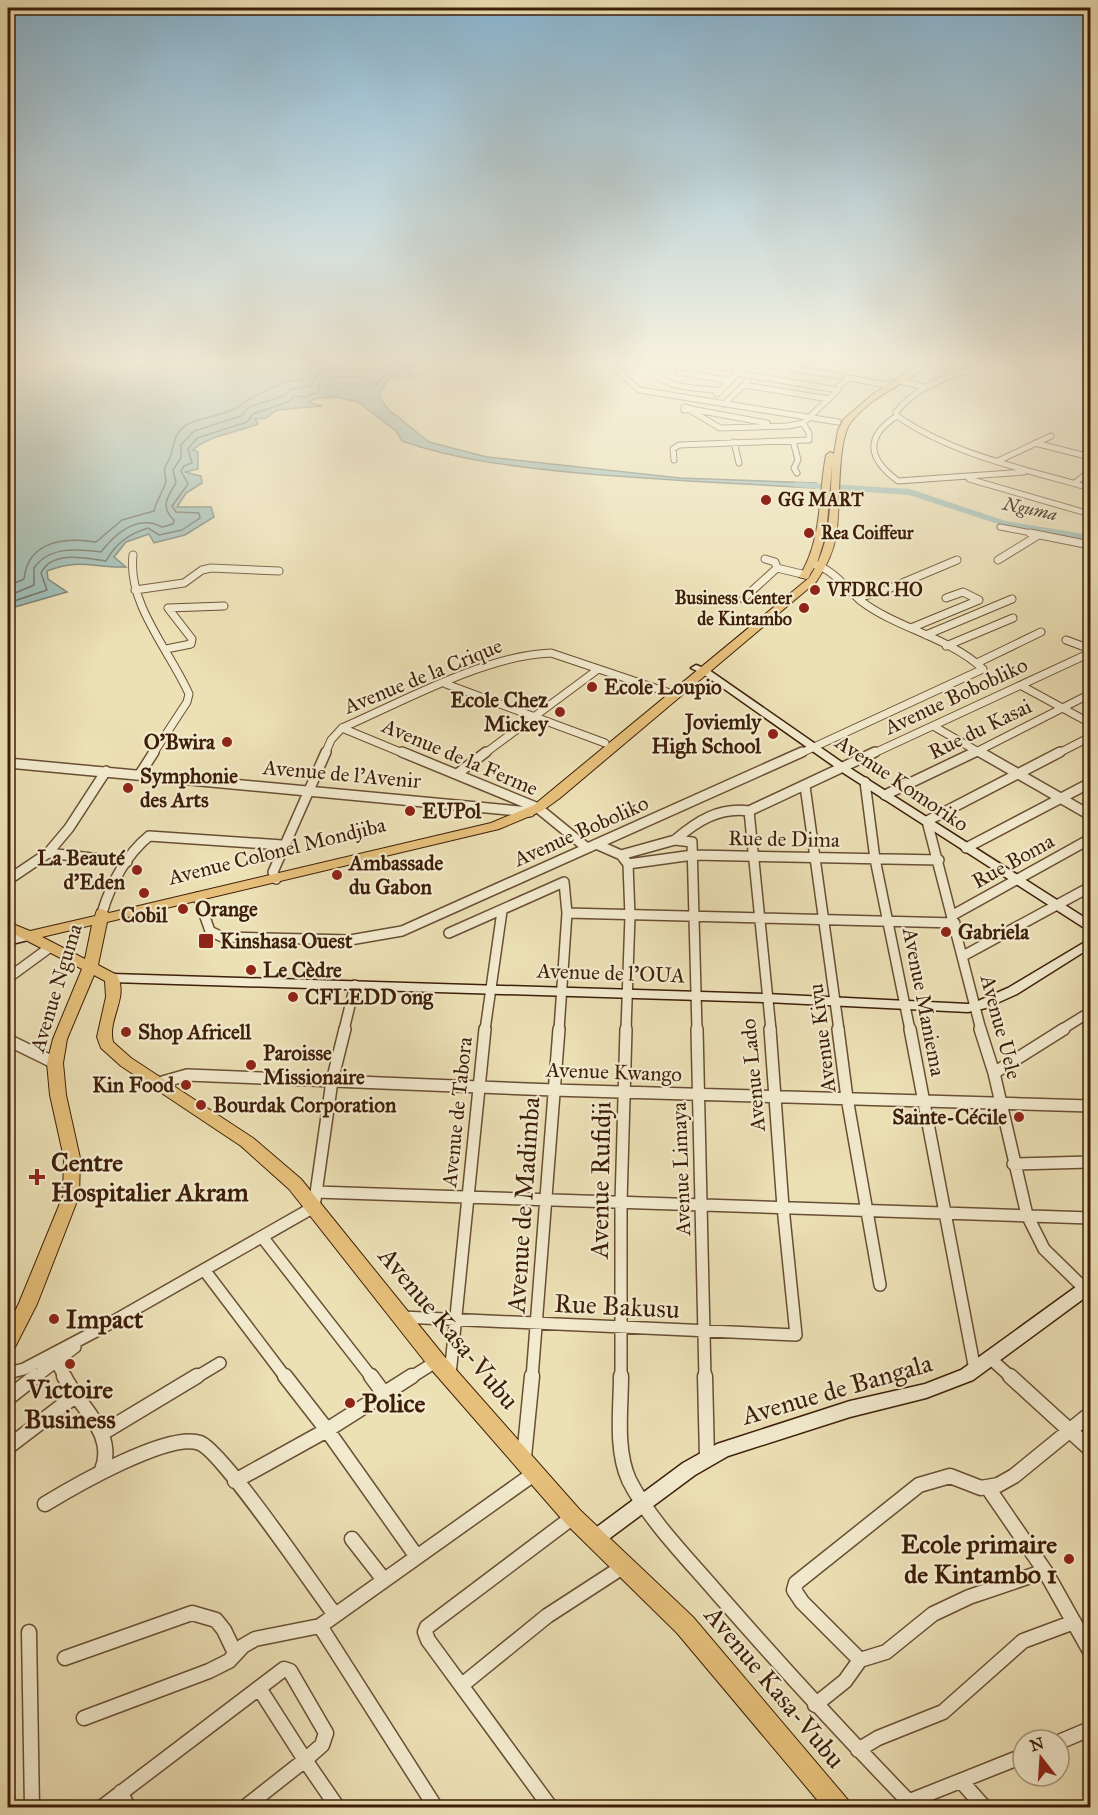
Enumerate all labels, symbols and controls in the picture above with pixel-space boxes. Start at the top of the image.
place label: GG MART [778,489,864,511]
water label: Nguma [1000,492,1060,526]
marker: GG MART [759,493,773,507]
place label: Rea Coiffeur [821,522,915,544]
marker: Rea Coiffeur [802,526,816,540]
place label: VFDRC HO [826,579,923,601]
marker: VFDRC HO [808,583,822,597]
place label: Business Center de Kintambo [675,587,793,630]
marker: Business Center de Kintambo [797,601,811,615]
street label: Avenue de la Crique [339,632,506,720]
street label: Avenue Bobobliko [879,651,1032,741]
place label: Ecole Loupio [604,674,722,700]
marker: Ecole Loupio [585,680,599,694]
place label: Ecole Chez Mickey [450,687,549,737]
street label: Rue du Kasai [924,693,1036,765]
marker: Ecole Chez Mickey [553,705,567,719]
place label: Joviemly High School [651,709,762,759]
street label: Avenue de la Ferme [377,712,542,802]
marker: Joviemly High School [766,727,780,741]
street label: Avenue Komoriko [830,728,974,837]
place label: O'Bwira [144,729,216,755]
marker: O'Bwira [220,735,234,749]
street label: Avenue de l'Avenir [261,754,422,794]
place label: Symphonie des Arts [140,763,238,813]
marker: Symphonie des Arts [121,781,135,795]
street label: Avenue Boboliko [509,790,653,873]
place label: EUPol [422,798,483,824]
marker: EUPol [403,804,417,818]
street label: Avenue Colonel Mondjiba [165,811,388,891]
street label: Rue de Dima [728,825,840,853]
street label: Rue Boma [967,828,1059,894]
place label: La Beauté d'Eden [37,845,126,895]
place label: Ambassade du Gabon [347,850,443,900]
marker: La Beauté d'Eden [130,863,144,877]
marker: Ambassade du Gabon [330,868,344,882]
marker: Cobil [137,886,151,900]
place label: Orange [195,896,258,922]
place label: Cobil [121,902,169,928]
marker: Orange [176,902,190,916]
place label: Gabriela [958,919,1030,945]
street label: Avenue Nguma [24,921,88,1056]
street label: Avenue Maniema [897,925,951,1078]
marker: Gabriela [939,925,953,939]
place label: Kinshasa Ouest [220,928,353,954]
marker: Kinshasa Ouest [197,932,215,950]
place label: Le Cèdre [263,957,342,983]
street label: Avenue de l’OUA [536,957,685,989]
marker: Le Cèdre [244,963,258,977]
street label: Avenue Uele [974,971,1027,1082]
street label: Avenue Kivu [802,982,842,1095]
place label: CFLEDD ong [305,984,434,1010]
marker: CFLEDD ong [286,990,300,1004]
street label: Avenue Lado [735,1017,771,1134]
place label: Shop Africell [138,1019,253,1045]
marker: Shop Africell [119,1025,133,1039]
street label: Avenue de Tabora [436,1035,478,1189]
place label: Paroisse Missionaire [263,1040,365,1090]
street label: Avenue Kwango [544,1057,683,1087]
marker: Paroisse Missionaire [244,1058,258,1072]
place label: Kin Food [92,1072,174,1098]
marker: Kin Food [179,1078,193,1092]
place label: Bourdak Corporation [213,1092,397,1118]
street label: Avenue de Madimba [499,1096,547,1315]
marker: Bourdak Corporation [194,1098,208,1112]
street label: Avenue Rufidji [583,1101,617,1260]
street label: Avenue Limaya [666,1102,696,1237]
place label: Sainte-Cécile [892,1104,1007,1130]
marker: Sainte-Cécile [1012,1110,1026,1124]
place label: Centre Hospitalier Akram [51,1146,249,1208]
marker: Centre Hospitalier Akram [28,1168,46,1186]
street label: Avenue Kasa-Vubu [371,1240,526,1416]
street label: Rue Bakusu [553,1287,681,1325]
place label: Impact [66,1303,144,1335]
marker: Impact [47,1312,61,1326]
street label: Avenue de Bangala [737,1347,936,1432]
marker: Victoire Business [63,1357,77,1371]
place label: Victoire Business [24,1373,116,1435]
place label: Police [362,1387,425,1419]
marker: Police [343,1396,357,1410]
place label: Ecole primaire de Kintambo 1 [901,1528,1057,1590]
marker: Ecole primaire de Kintambo 1 [1062,1552,1076,1566]
street label: Avenue Kasa-Vubu [697,1599,852,1775]
north arrow [1011,1728,1071,1788]
text: N [1027,1733,1046,1755]

